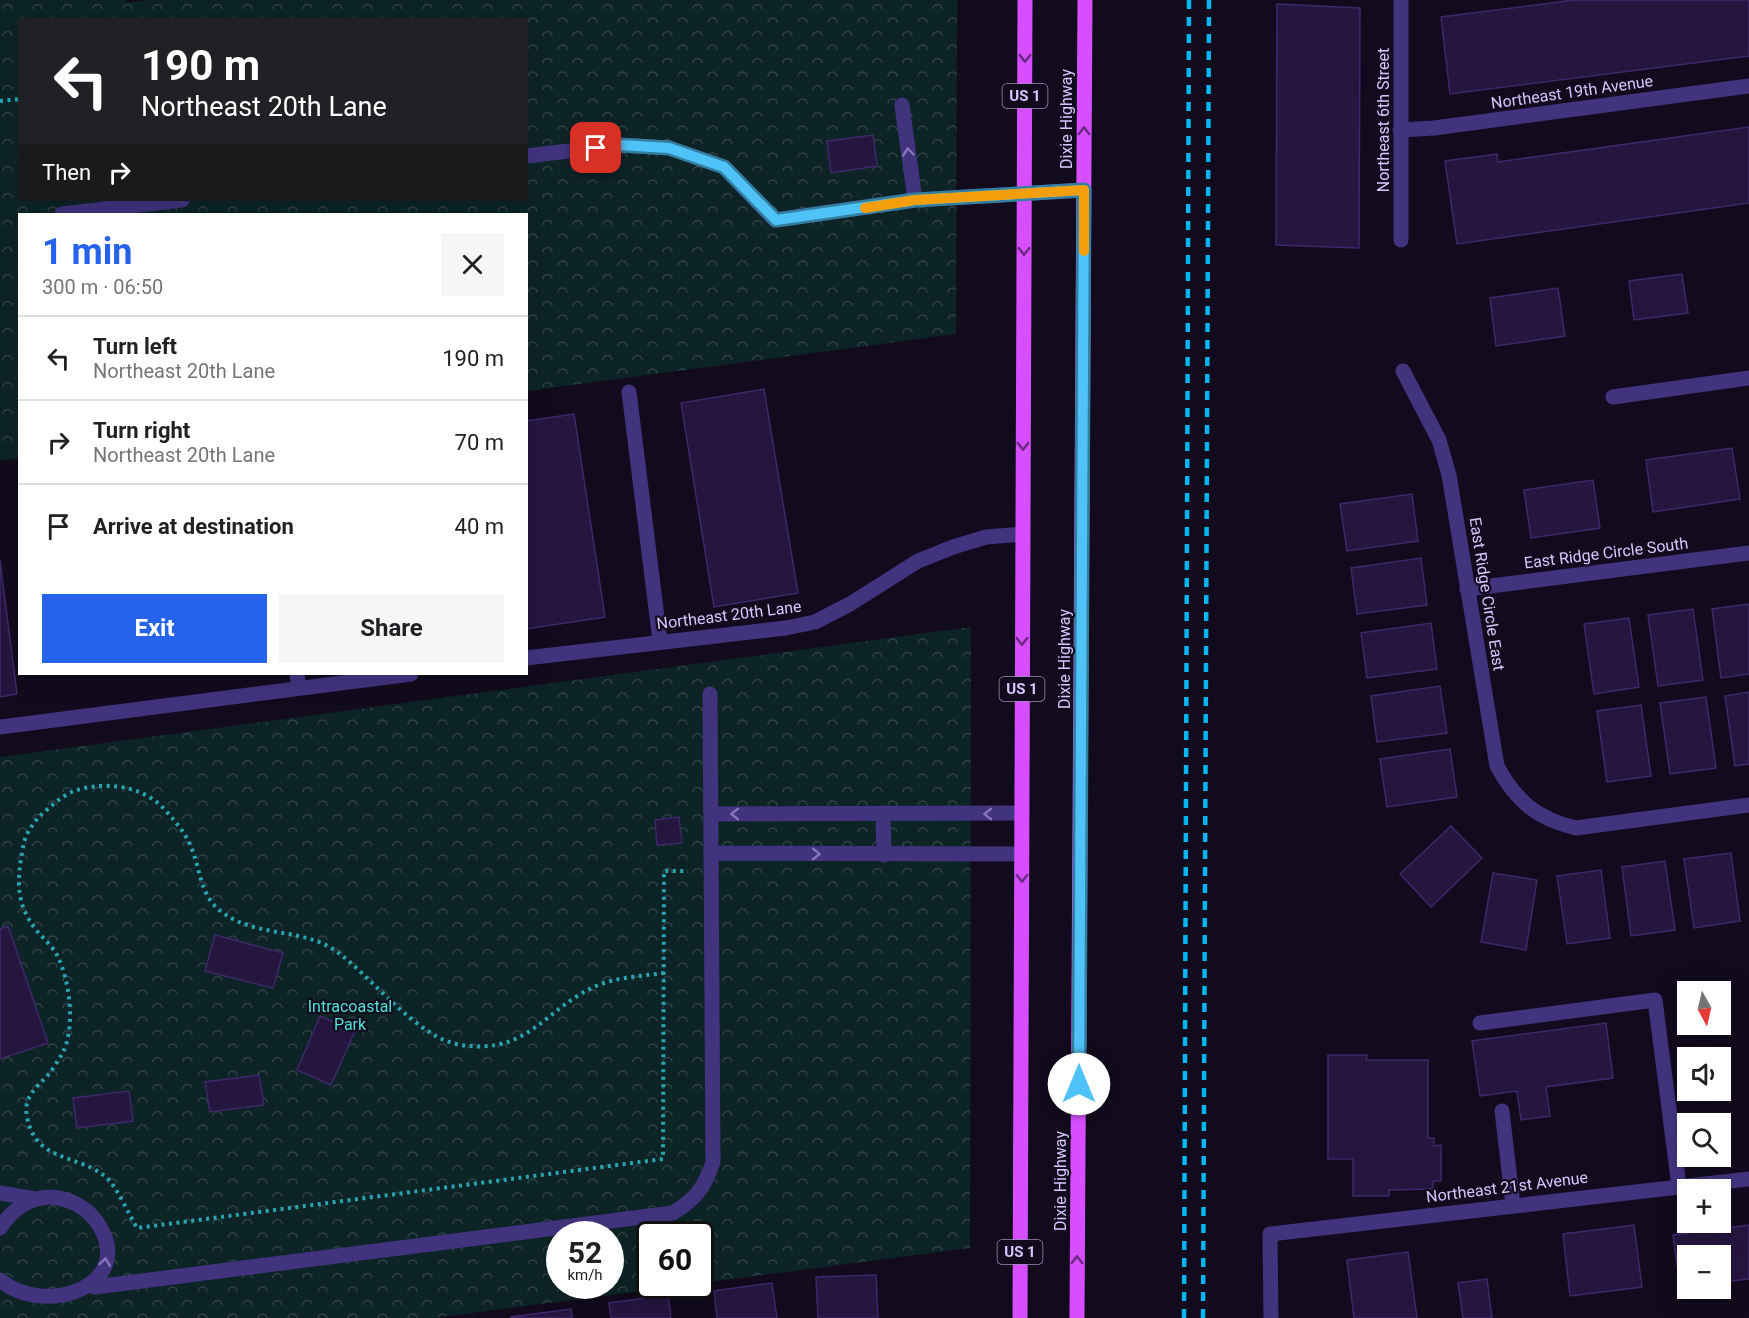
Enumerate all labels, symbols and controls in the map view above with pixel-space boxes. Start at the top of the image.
text: 190 m [141,41,260,90]
icon: left [42,42,120,120]
street label: Northeast 6th Street [1374,48,1393,192]
one-way arrow [1019,54,1031,63]
street label: Dixie Highway [1057,69,1076,169]
street label: Northeast 19th Avenue [1490,71,1654,113]
road number: US 1 [1002,84,1048,108]
text: Northeast 20th Lane [141,91,387,123]
pin [570,122,621,173]
one-way arrow [1078,127,1090,136]
icon: arrive [579,131,612,164]
one-way arrow [903,148,915,157]
icon: right [103,156,136,189]
text: Then [42,160,91,185]
text: 1 min [42,231,133,273]
button: close [441,233,504,296]
one-way arrow [1018,246,1030,255]
text: 300 m · 06:50 [42,275,163,299]
text: Turn left [93,334,177,359]
icon: left [42,342,75,375]
text: 190 m [442,346,504,371]
text: Northeast 20th Lane [93,359,275,383]
text: Turn right [93,418,190,443]
icon: right [42,426,75,459]
text: 70 m [455,430,504,455]
one-way arrow [1017,441,1029,450]
text: Northeast 20th Lane [93,443,275,467]
icon: arrive [42,510,75,543]
text: Arrive at destination [93,514,294,539]
text: 40 m [455,514,504,539]
street label: East Ridge Circle East [1465,516,1509,672]
street label: East Ridge Circle South [1523,534,1689,572]
button: Exit [42,594,267,663]
button: Share [279,594,504,663]
street label: Northeast 20th Lane [656,597,802,633]
street label: Dixie Highway [1055,609,1074,709]
one-way arrow [1016,636,1028,645]
road number: US 1 [1000,677,1044,701]
one-way arrow [730,808,739,820]
one-way arrow [984,808,993,820]
one-way arrow [812,848,821,860]
one-way arrow [1016,873,1028,882]
north arrow [1677,981,1731,1035]
map controls [1677,981,1731,1299]
park label: Intracoastal Park [308,997,392,1034]
button: sound [1677,1047,1731,1101]
position arrow [1047,1052,1111,1116]
button: search [1677,1113,1731,1167]
street label: Dixie Highway [1051,1131,1070,1231]
street label: Northeast 21st Avenue [1425,1168,1589,1206]
button: + [1677,1179,1731,1233]
speed limit sign: 60 [636,1221,714,1299]
text: 52 [568,1235,602,1270]
road number: US 1 [998,1240,1042,1264]
button: − [1677,1245,1731,1299]
one-way arrow [1071,1255,1083,1264]
one-way arrow [99,1257,111,1267]
text: km/h [567,1266,603,1284]

